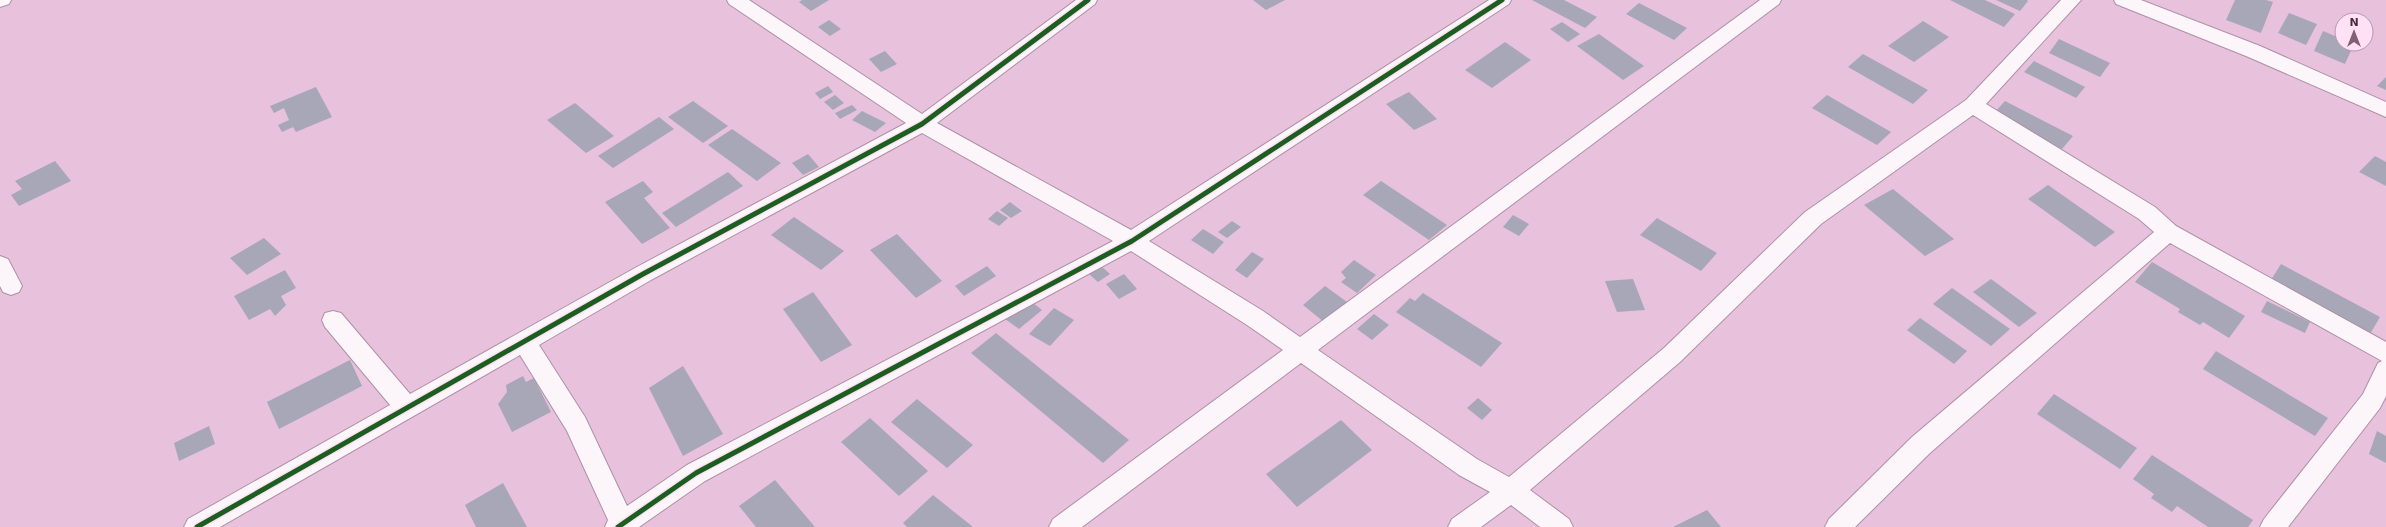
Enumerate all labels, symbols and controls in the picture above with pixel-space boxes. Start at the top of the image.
north arrow [2334,12,2374,52]
text: N [2349,16,2359,29]

